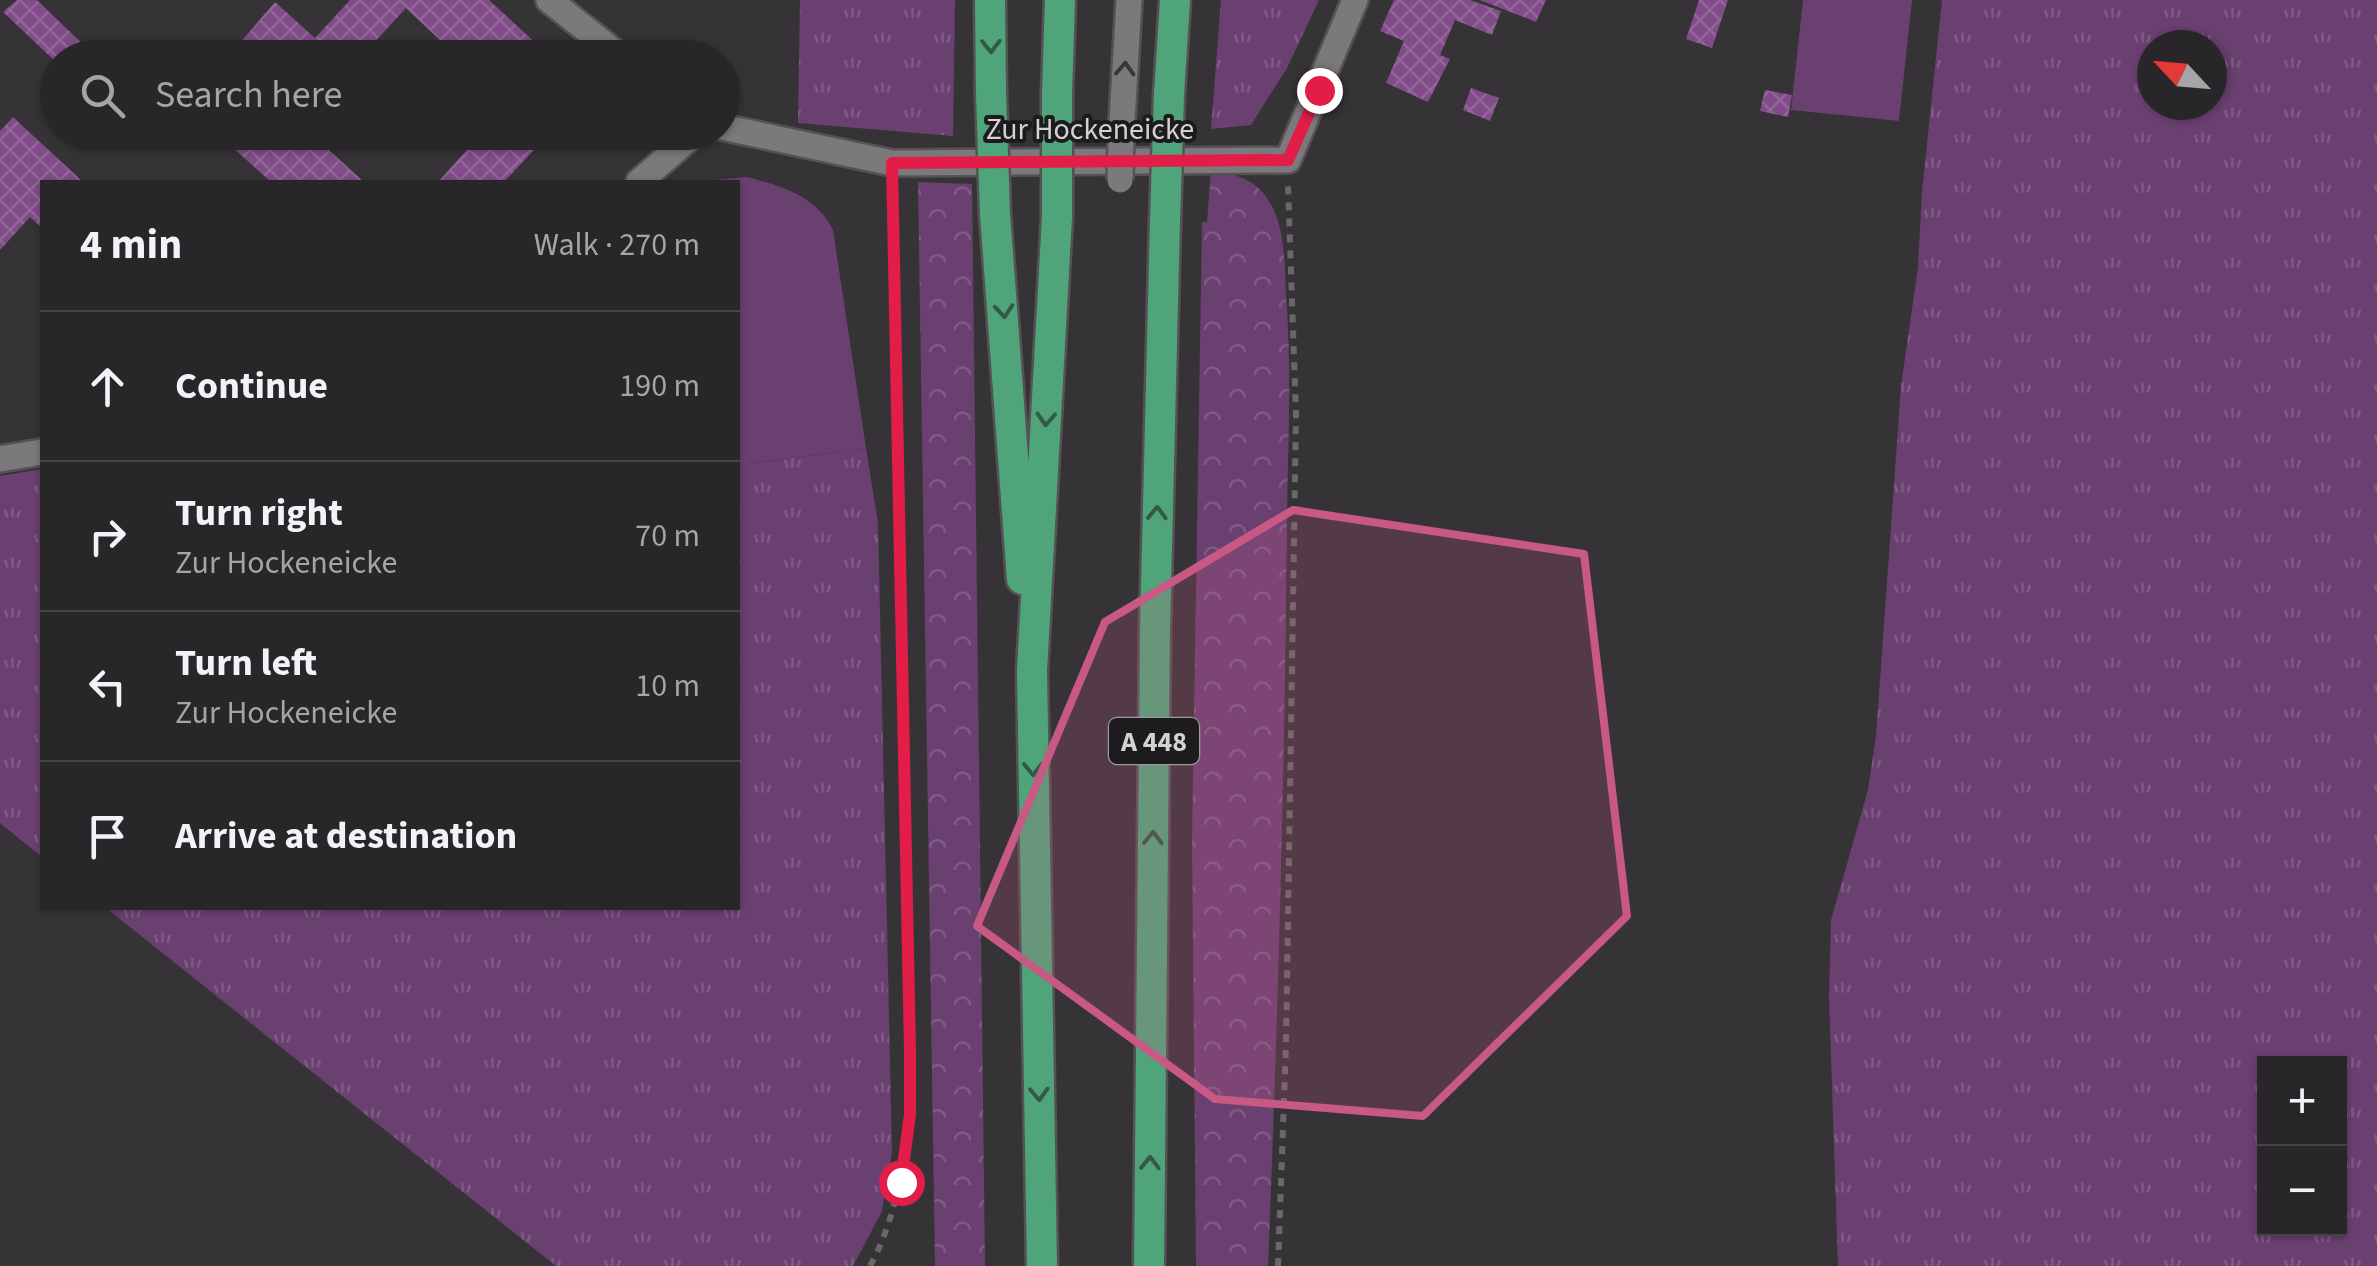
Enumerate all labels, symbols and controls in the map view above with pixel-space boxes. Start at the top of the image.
north arrow [2137,30,2227,120]
one-way arrow [980,39,1001,55]
search box [40,40,740,150]
one-way arrow [1114,61,1135,77]
icon: search [75,68,130,123]
text: Search here [155,68,342,122]
route end [1297,68,1343,114]
street label: Zur Hockeneicke [986,108,1194,151]
text: 4 min [80,215,182,275]
text: Walk · 270 m [534,222,700,268]
one-way arrow [992,304,1014,320]
icon: ahead [80,359,135,414]
text: Continue [175,359,328,413]
text: 190 m [619,363,700,409]
one-way arrow [1036,411,1057,427]
text: Turn right [175,486,343,540]
one-way arrow [1147,505,1168,521]
icon: right [80,509,135,564]
text: 70 m [635,513,700,559]
text: Zur Hockeneicke [175,540,397,586]
text: Turn left [175,636,317,690]
icon: left [80,659,135,714]
text: 10 m [635,663,700,709]
text: Zur Hockeneicke [175,690,397,736]
road number: A 448 [1109,718,1199,764]
one-way arrow [1022,762,1044,777]
icon: arrive [80,809,135,864]
text: Arrive at destination [175,809,517,863]
one-way arrow [1142,830,1164,846]
map controls [2257,1056,2347,1236]
button: + [2257,1056,2347,1146]
one-way arrow [1028,1086,1049,1102]
button: − [2257,1146,2347,1236]
one-way arrow [1139,1155,1161,1170]
route start [879,1160,925,1206]

